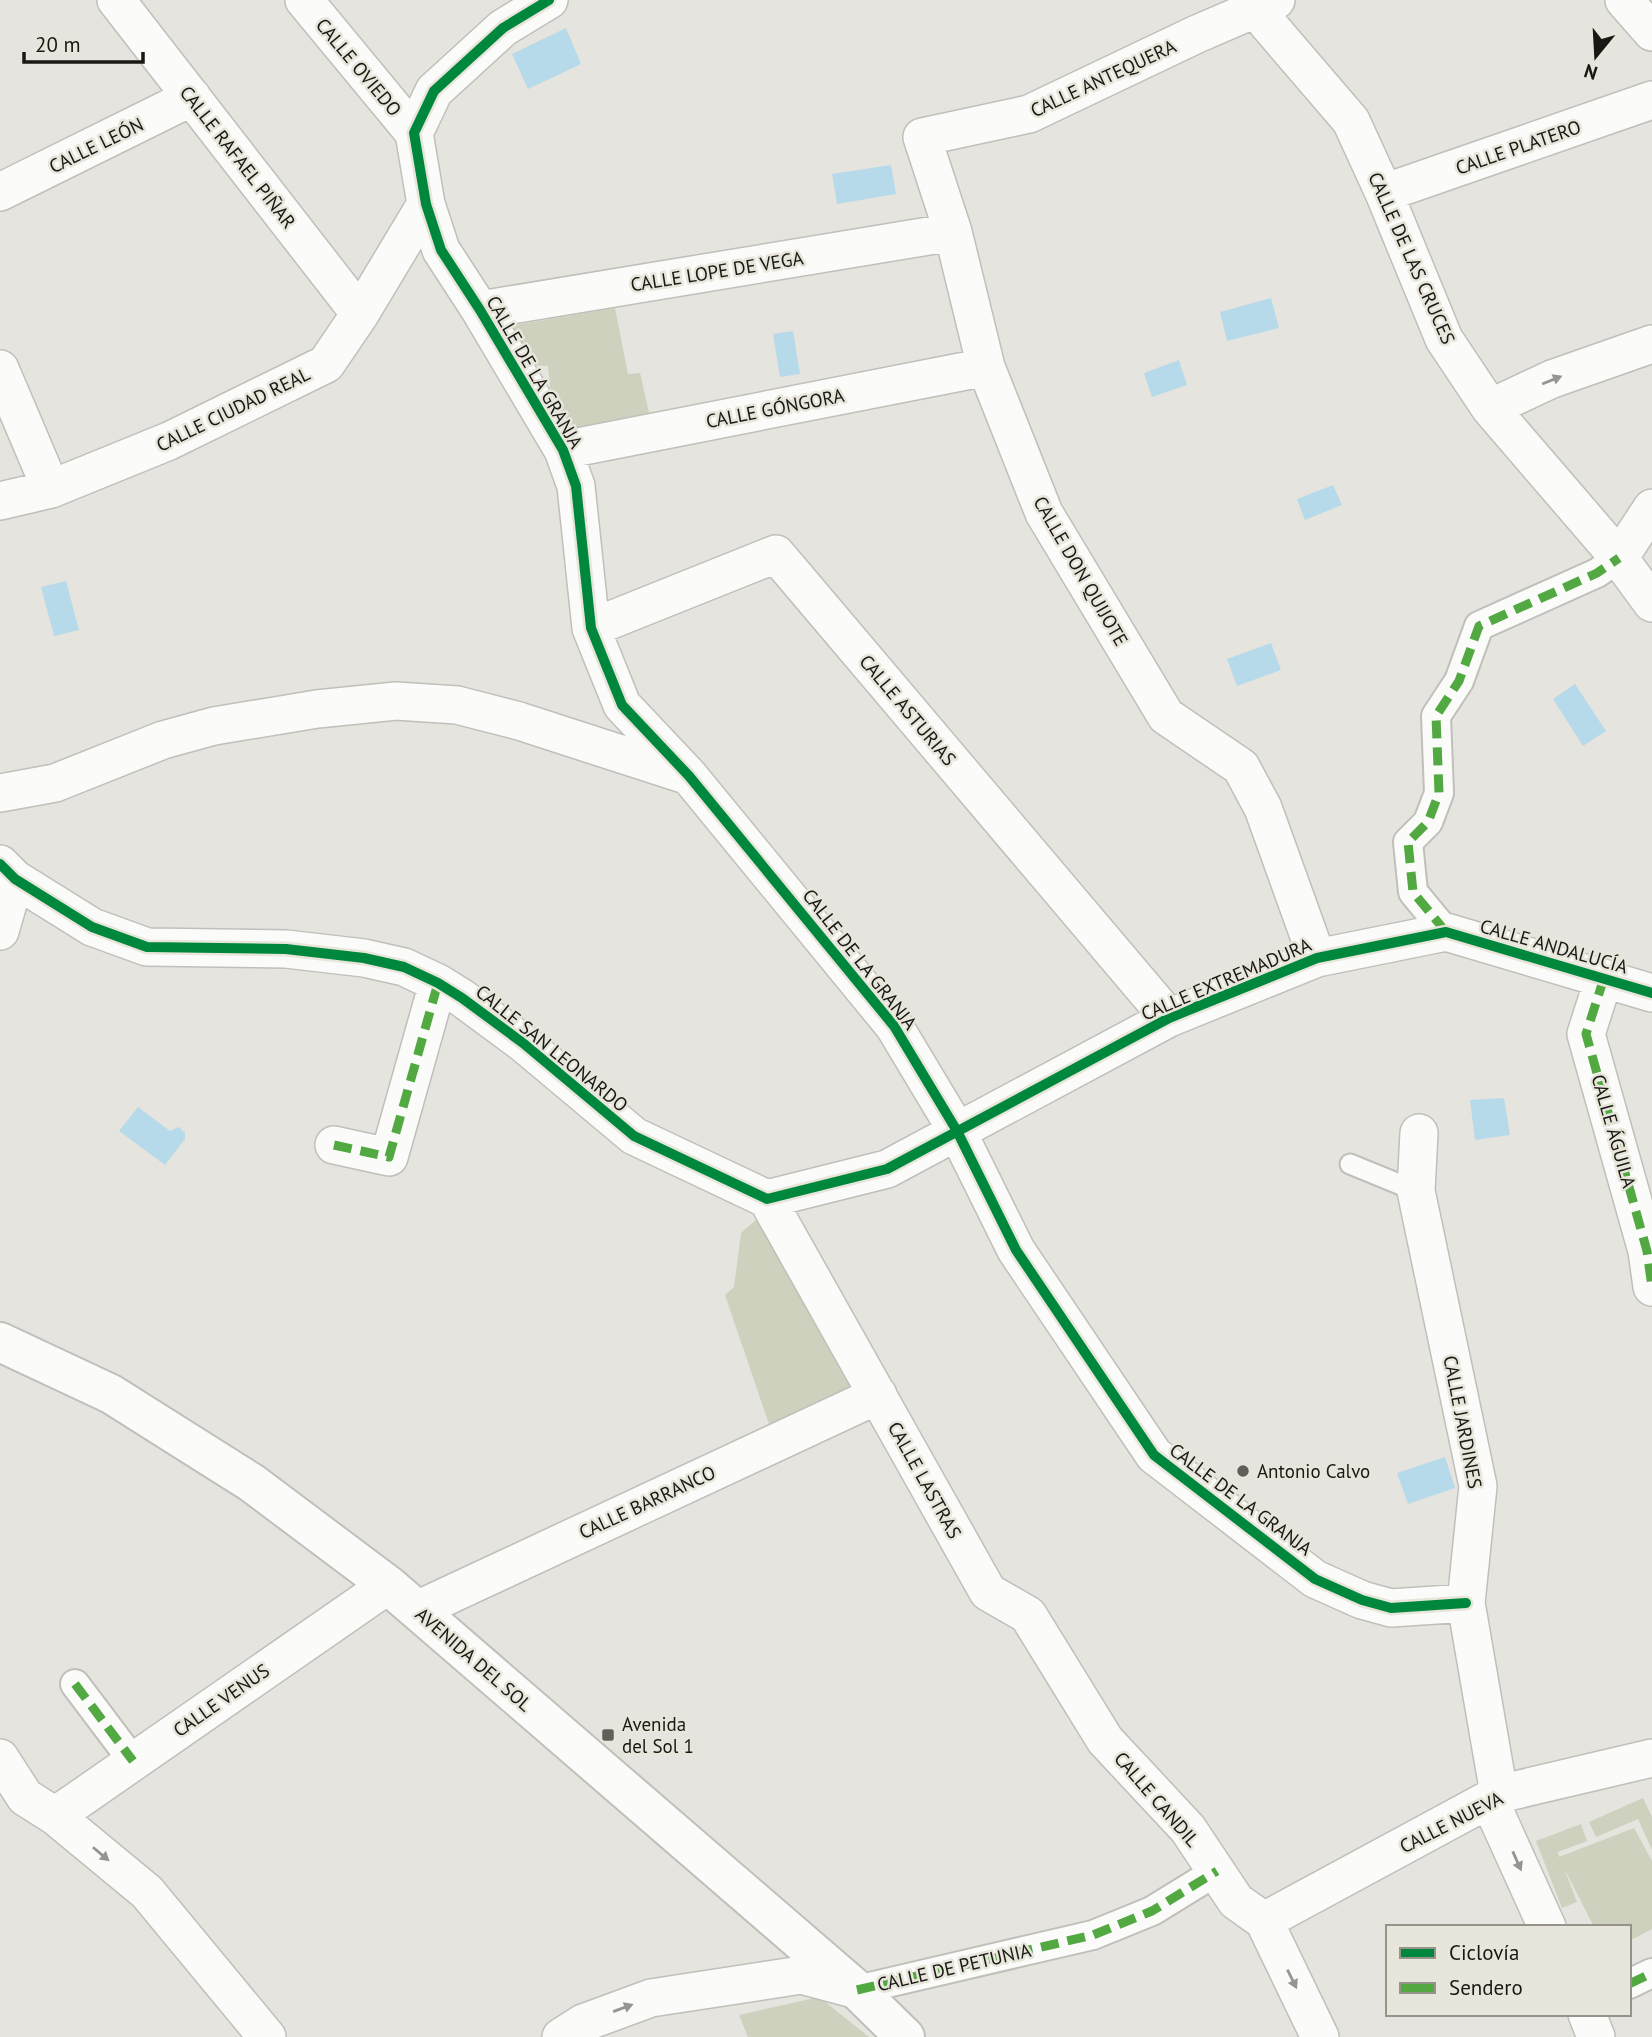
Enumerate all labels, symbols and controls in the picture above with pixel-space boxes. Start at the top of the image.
street label: CALLE OVIEDO [311,13,407,121]
scale bar [24,21,144,65]
north arrow [1561,21,1631,91]
text: 20 m [35,31,81,58]
street label: CALLE ANTEQUERA [1026,34,1180,122]
text: N [1581,59,1600,86]
street label: CALLE RAFAEL PIÑAR [175,81,301,233]
street label: CALLE LEÓN [45,112,147,178]
street label: CALLE PLATERO [1452,114,1584,180]
street label: CALLE DE LAS CRUCES [1363,168,1461,348]
street label: CALLE LOPE DE VEGA [629,245,805,297]
street label: CALLE DE LA GRANJA [482,291,588,453]
street label: CALLE CIUDAD REAL [152,361,314,457]
one-way arrow [1542,374,1562,386]
street label: CALLE GÓNGORA [704,383,846,433]
street label: CALLE DON QUIJOTE [1028,492,1134,650]
street label: CALLE ASTURIAS [854,649,962,771]
street label: CALLE DE LA GRANJA [797,884,923,1034]
street label: CALLE ANDALUCÍA [1477,913,1631,979]
street label: CALLE EXTREMADURA [1137,932,1315,1026]
street label: CALLE SAN LEONARDO [471,979,633,1117]
street label: CALLE ÁGUILA [1586,1071,1642,1191]
street label: CALLE JARDINES [1438,1353,1488,1491]
street label: CALLE LASTRAS [883,1417,967,1543]
street label: CALLE DE LA GRANJA [1165,1438,1317,1560]
place label: Antonio Calvo [1257,1459,1370,1483]
street label: CALLE BARRANCO [575,1460,719,1544]
marker: Antonio Calvo [1235,1463,1251,1479]
street label: AVENIDA DEL SOL [411,1602,537,1716]
street label: CALLE VENUS [168,1658,274,1742]
place label: Avenida del Sol 1 [622,1712,694,1758]
marker: Avenida del Sol 1 [600,1727,616,1743]
street label: CALLE CANDIL [1109,1746,1205,1852]
street label: CALLE NUEVA [1395,1786,1507,1858]
one-way arrow [92,1846,110,1862]
one-way arrow [1512,1851,1523,1872]
legend [1386,1925,1631,2016]
street label: CALLE DE PETUNIA [875,1938,1033,1996]
text: Ciclovía [1449,1939,1519,1966]
one-way arrow [1286,1969,1297,1989]
text: Sendero [1449,1974,1523,2001]
one-way arrow [612,2002,633,2013]

